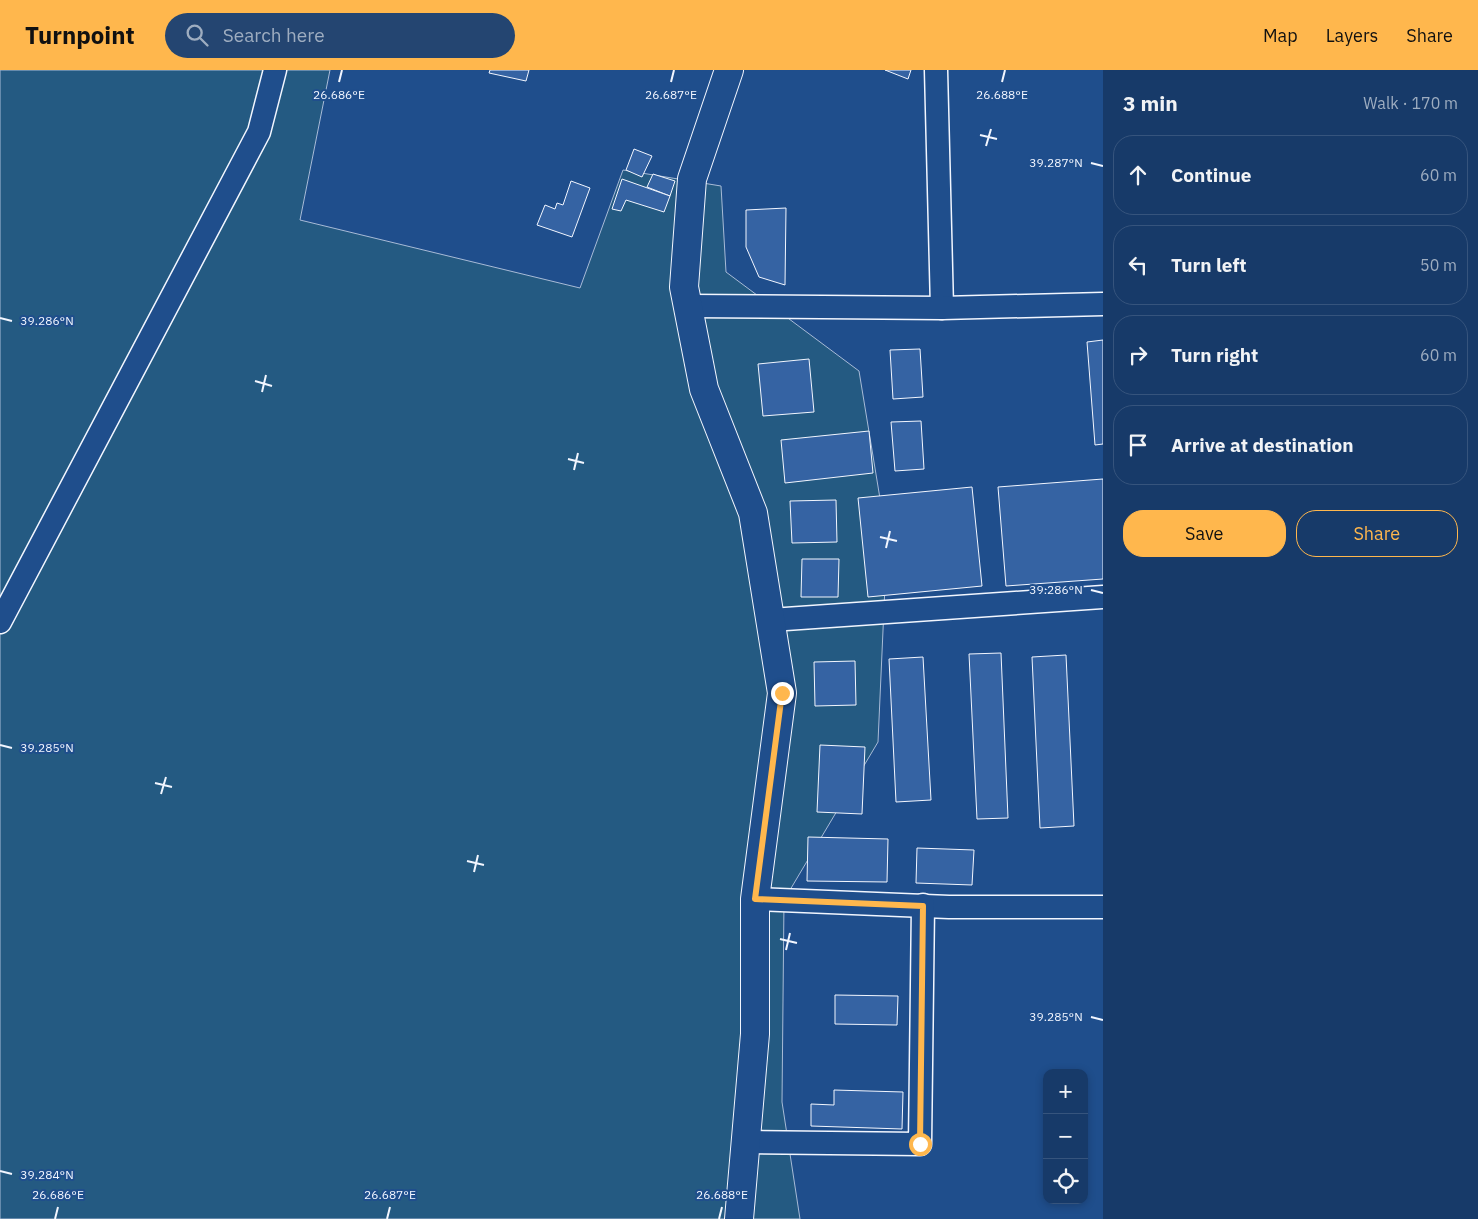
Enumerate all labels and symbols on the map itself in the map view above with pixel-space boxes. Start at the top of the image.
text: 26.686°E [313,87,365,102]
text: 26.687°E [645,87,697,102]
text: 26.688°E [976,87,1028,102]
text: 39.287°N [1029,155,1083,170]
text: 39.286°N [20,313,74,328]
text: 39.286°N [1029,582,1083,597]
route end [771,682,794,705]
text: 39.285°N [20,740,74,755]
text: 39.285°N [1029,1009,1083,1024]
route start [909,1133,932,1156]
text: 39.284°N [20,1167,74,1182]
text: 26.686°E [32,1187,84,1202]
text: 26.687°E [364,1187,416,1202]
text: 26.688°E [696,1187,748,1202]

